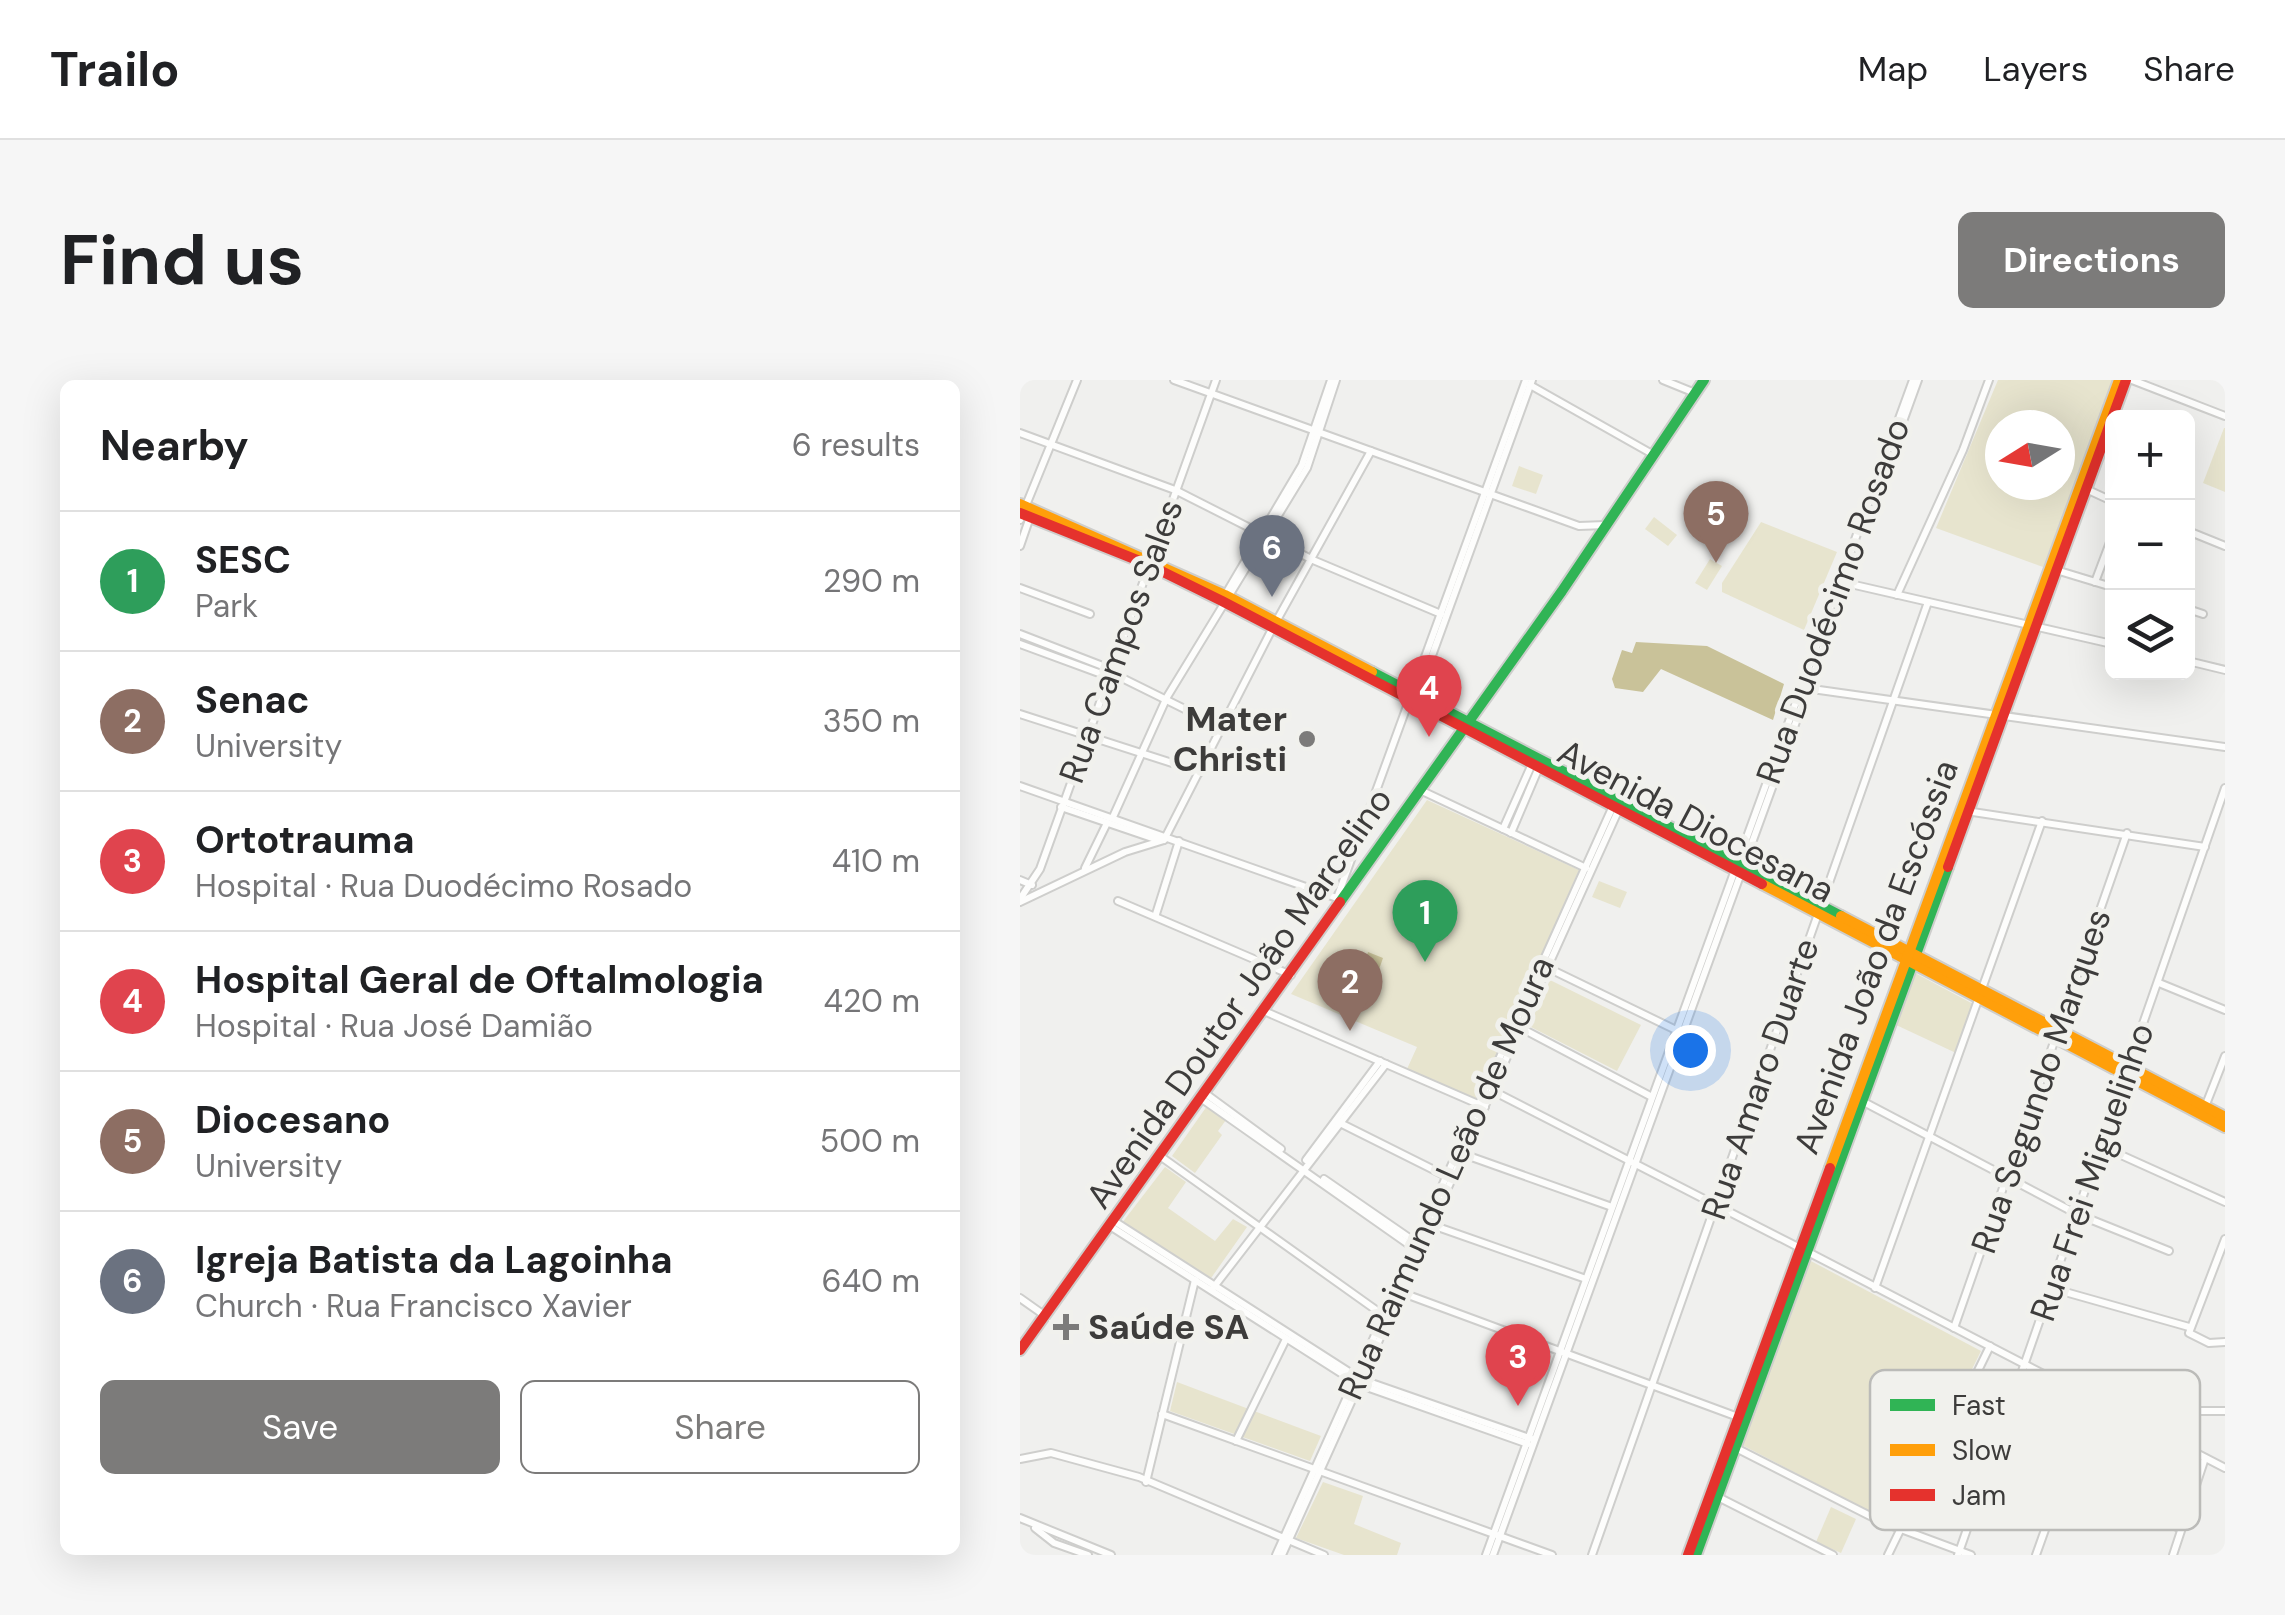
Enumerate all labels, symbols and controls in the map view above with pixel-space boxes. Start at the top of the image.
text: Trailo [50,38,179,101]
text: Map [1858,46,1928,92]
text: Layers [1983,46,2088,92]
text: Share [2143,46,2235,92]
button: Directions [1958,212,2225,308]
text: Find us [60,215,304,306]
north arrow [1985,410,2075,500]
map controls [2105,410,2195,680]
button: + [2105,410,2195,500]
street label: Rua Duodécimo Rosado [1745,412,1921,790]
text: Nearby [100,418,249,473]
text: 6 results [792,424,920,466]
pin: 5 [1684,480,1748,563]
street label: Rua Campos Sales [1048,493,1194,789]
button: − [2105,500,2195,590]
pin: 6 [1240,514,1304,597]
text: SESC [195,535,291,585]
text: 1 [127,560,138,602]
text: 290 m [823,560,920,602]
text: Park [195,585,258,627]
button: layers [2105,590,2195,680]
pin: 4 [1396,654,1462,737]
text: Senac [195,675,310,725]
place label: Mater Christi [1173,696,1287,782]
text: 2 [123,700,142,742]
text: 350 m [823,700,920,742]
text: University [195,725,342,767]
marker: Mater Christi [1296,728,1318,750]
street label: Avenida Diocesana [1550,729,1842,913]
street label: Avenida João da Escóssia [1783,754,1969,1160]
street label: Avenida Doutor João Marcelino [1076,778,1402,1218]
text: Ortotrauma [195,815,414,865]
text: 3 [123,840,142,882]
text: 410 m [832,840,920,882]
text: Hospital · Rua Duodécimo Rosado [195,865,692,907]
pin: 1 [1392,880,1458,962]
street label: Rua Segundo Marques [1960,903,2122,1259]
street label: Rua Amaro Duarte [1690,932,1830,1226]
pin: 2 [1318,948,1382,1031]
street label: Rua Raimundo Leão de Moura [1327,949,1565,1407]
text: Hospital Geral de Oftalmologia [195,955,764,1005]
text: 4 [122,980,143,1022]
text: 420 m [824,980,920,1022]
text: Hospital · Rua José Damião [195,1005,593,1047]
street label: Rua Frei Miguelinho [2019,1017,2165,1327]
your location [1665,1025,1716,1076]
text: Diocesano [195,1095,391,1145]
text: 5 [123,1120,142,1162]
text: 500 m [820,1120,920,1162]
text: University [195,1145,342,1187]
text: Igreja Batista da Lagoinha [195,1235,672,1285]
text: 6 [122,1260,143,1302]
text: 640 m [822,1260,920,1302]
text: Church · Rua Francisco Xavier [195,1285,632,1327]
place label: Saúde SA [1088,1304,1250,1350]
marker: Saúde SA [1053,1314,1079,1340]
pin: 3 [1486,1324,1550,1406]
legend [1870,1370,2200,1530]
button: Save [100,1380,500,1474]
button: Share [520,1380,920,1474]
text: Fast [1952,1387,2006,1424]
text: Slow [1952,1432,2012,1469]
text: Jam [1952,1477,2006,1514]

